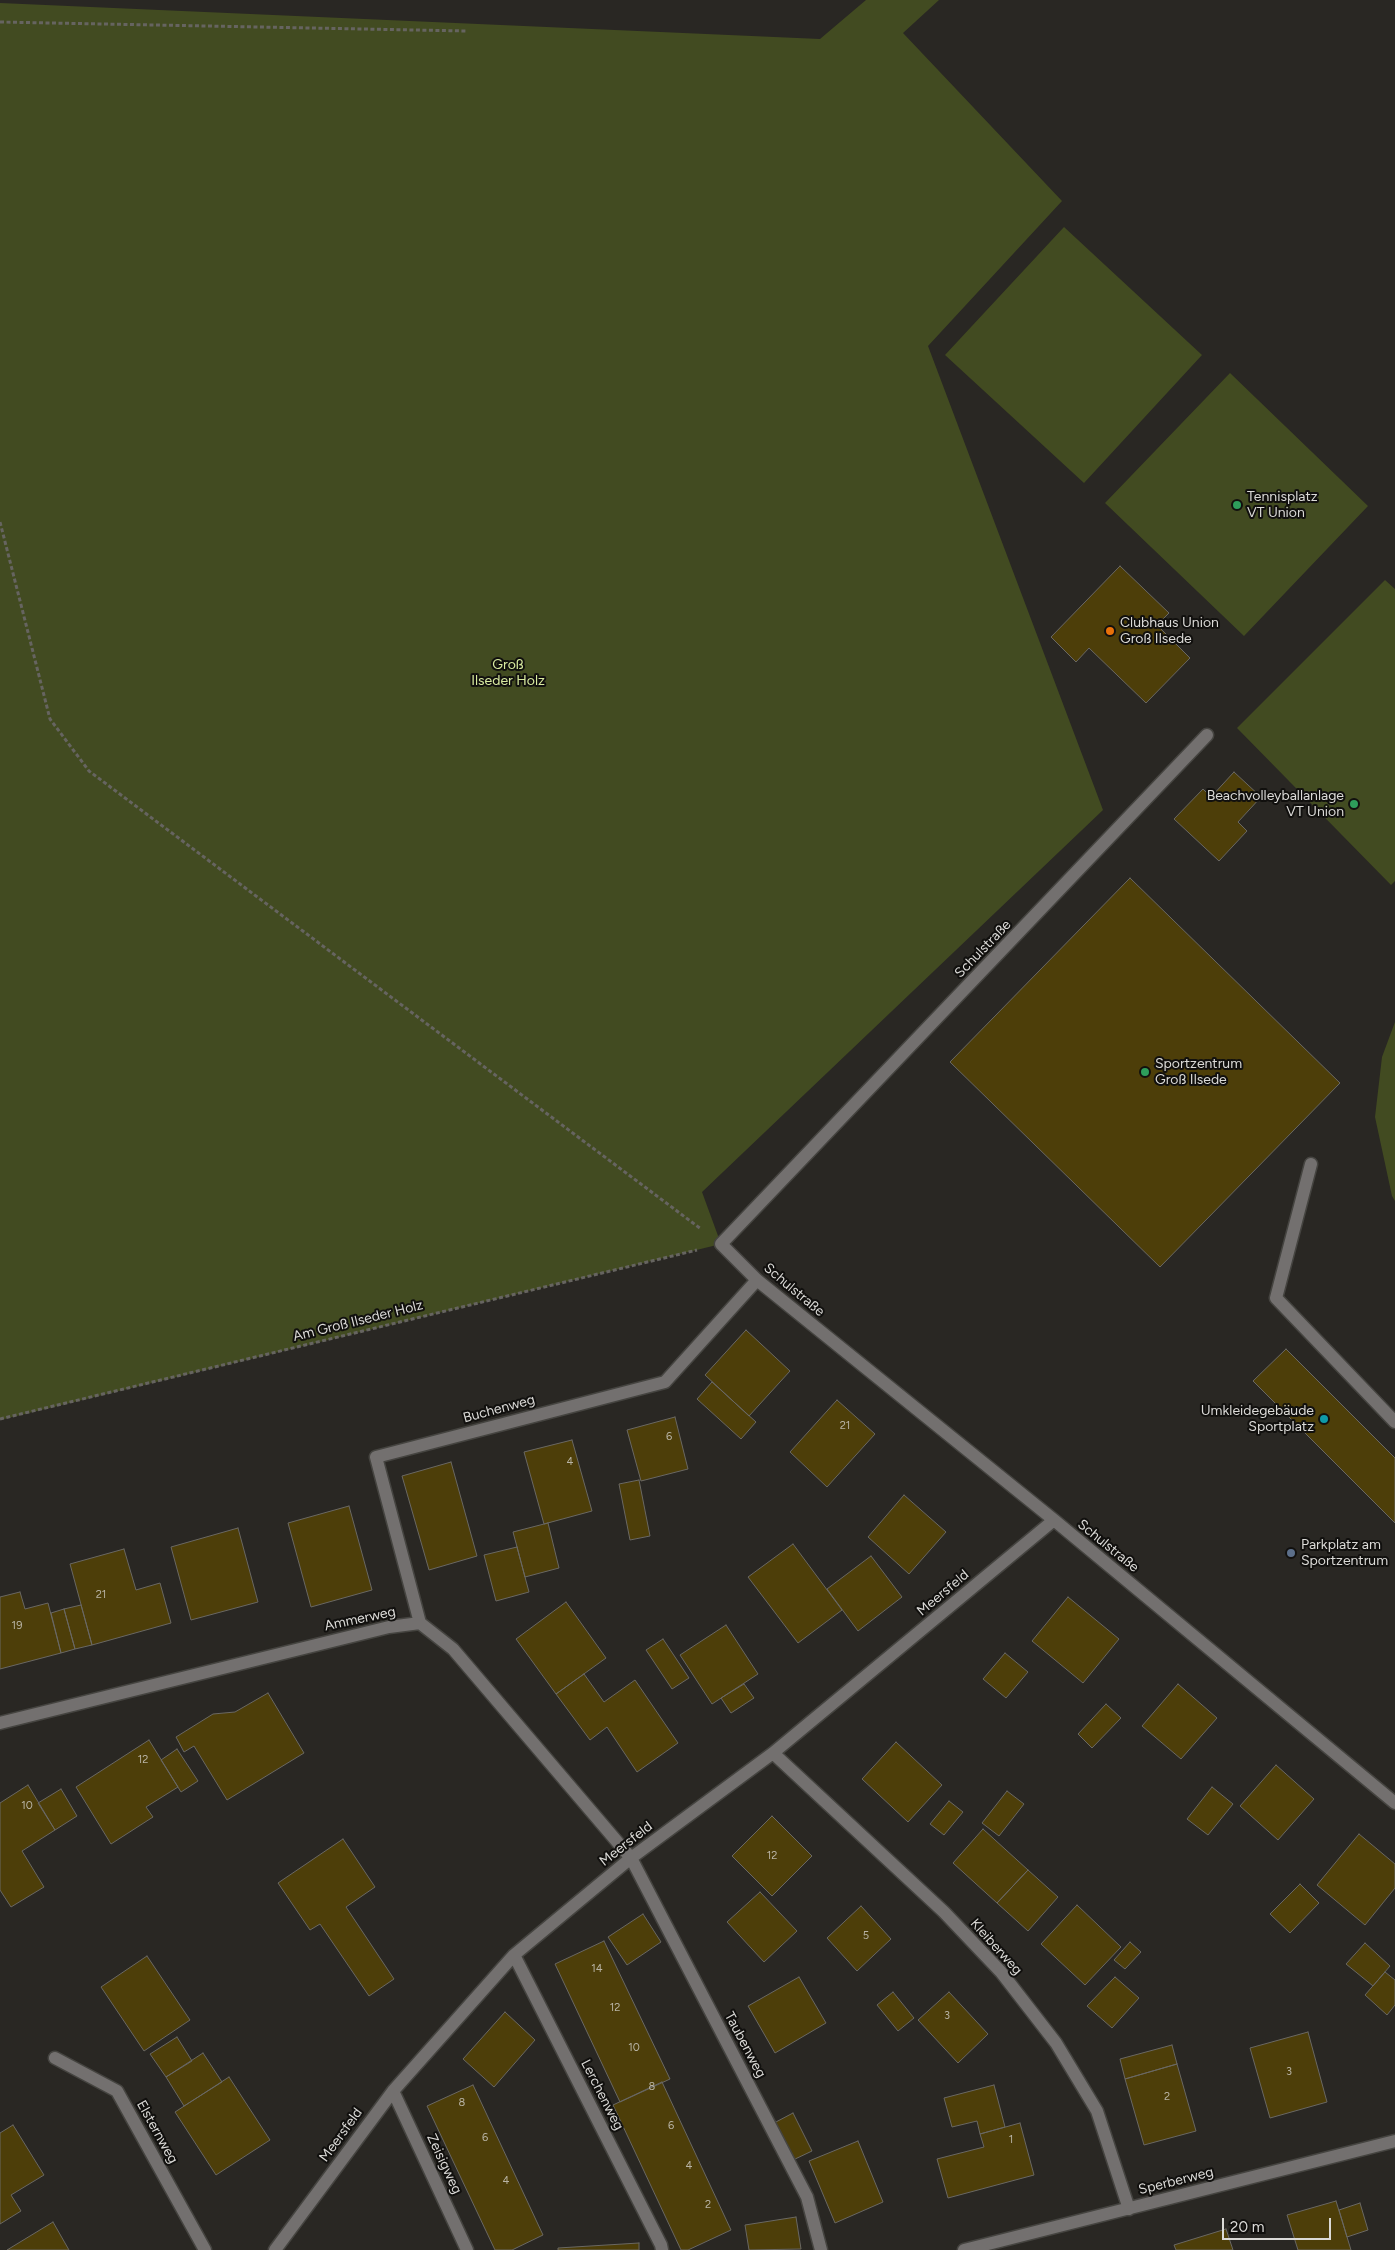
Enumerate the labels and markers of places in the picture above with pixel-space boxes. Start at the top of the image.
place label: Tennisplatz VT Union [1247,489,1318,522]
marker: Tennisplatz VT Union [1231,499,1243,511]
place label: Clubhaus Union Groß Ilsede [1120,615,1219,648]
marker: Clubhaus Union Groß Ilsede [1104,625,1116,637]
place label: Beachvolleyballanlage VT Union [1207,788,1344,820]
marker: Beachvolleyballanlage VT Union [1348,798,1360,810]
place label: Sportzentrum Groß Ilsede [1155,1056,1242,1088]
marker: Sportzentrum Groß Ilsede [1139,1066,1151,1078]
place label: Umkleidegebäude Sportplatz [1201,1403,1314,1435]
marker: Umkleidegebäude Sportplatz [1318,1413,1330,1425]
place label: Parkplatz am Sportzentrum [1301,1537,1388,1570]
marker: Parkplatz am Sportzentrum [1285,1547,1297,1559]

